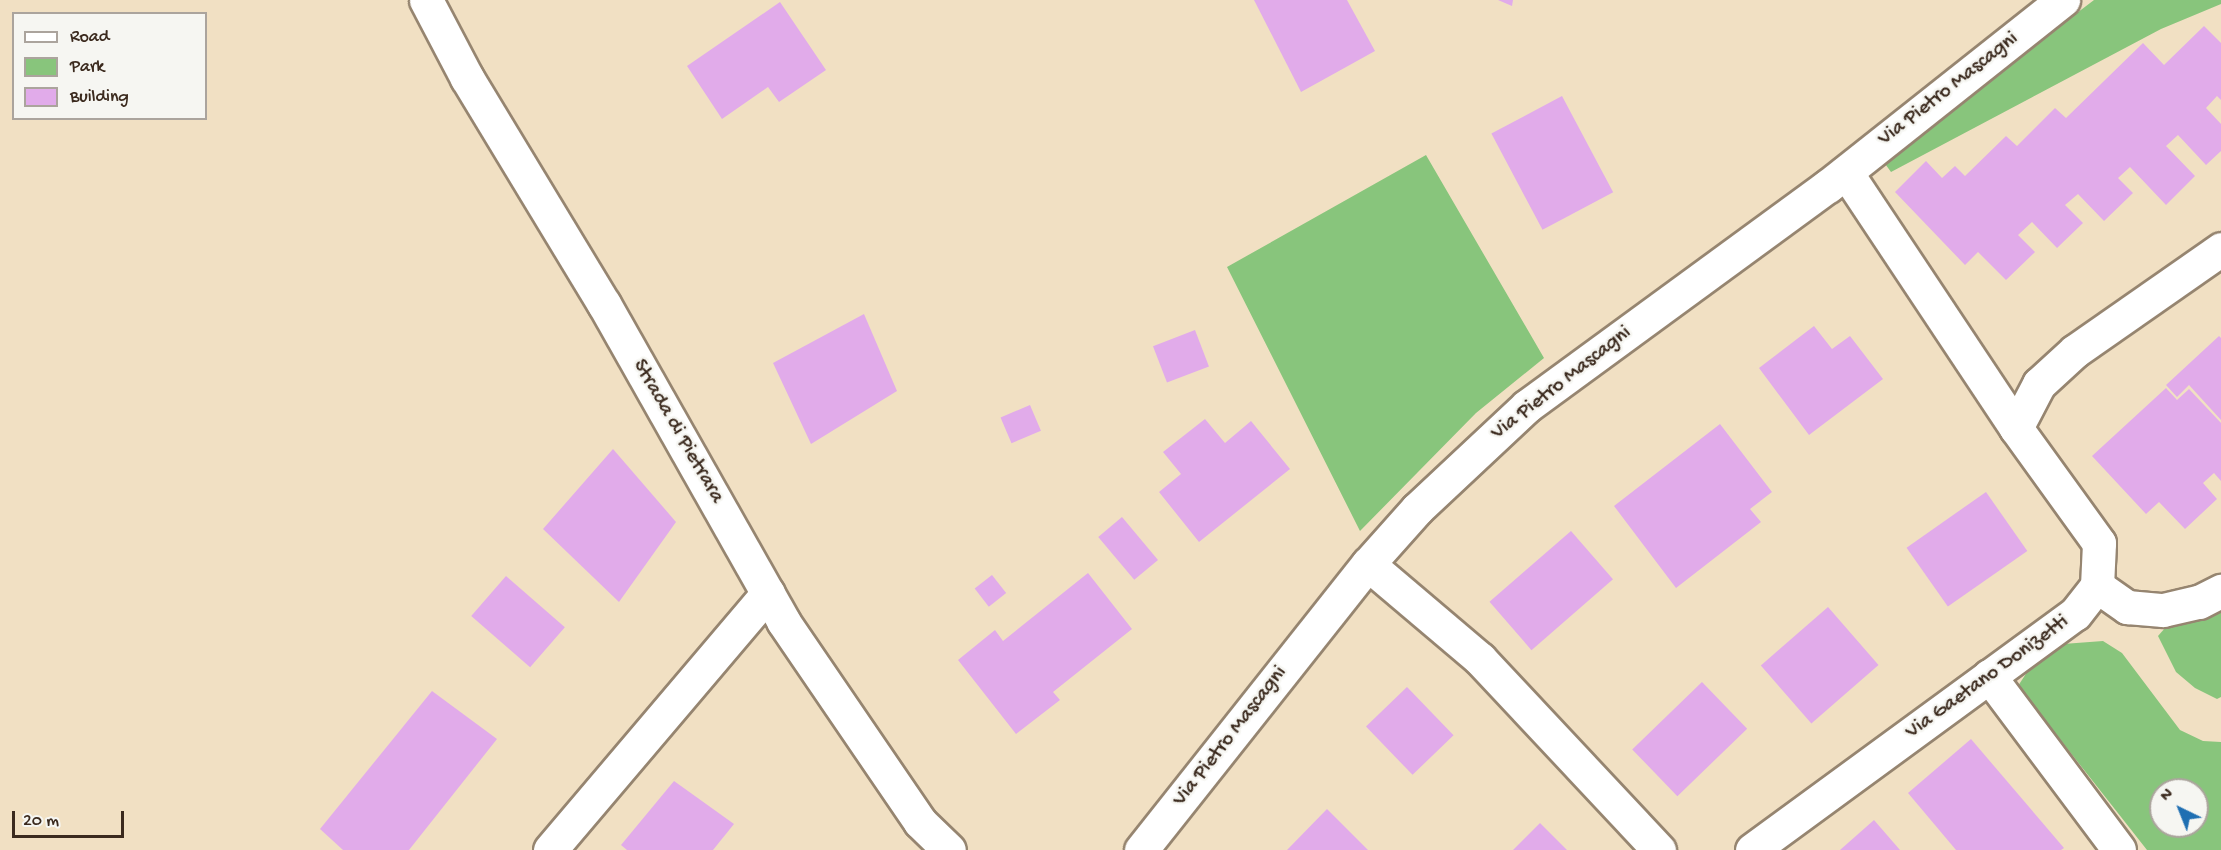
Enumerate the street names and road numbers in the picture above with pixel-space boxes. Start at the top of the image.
street label: Via Pietro Mascagni [1874,27,2024,153]
street label: Via Pietro Mascagni [1487,321,1637,447]
street label: Strada di Pietrara [626,356,728,508]
street label: Via Gaetano Donizetti [1901,610,2075,746]
street label: Via Pietro Mascagni [1168,662,1294,812]

